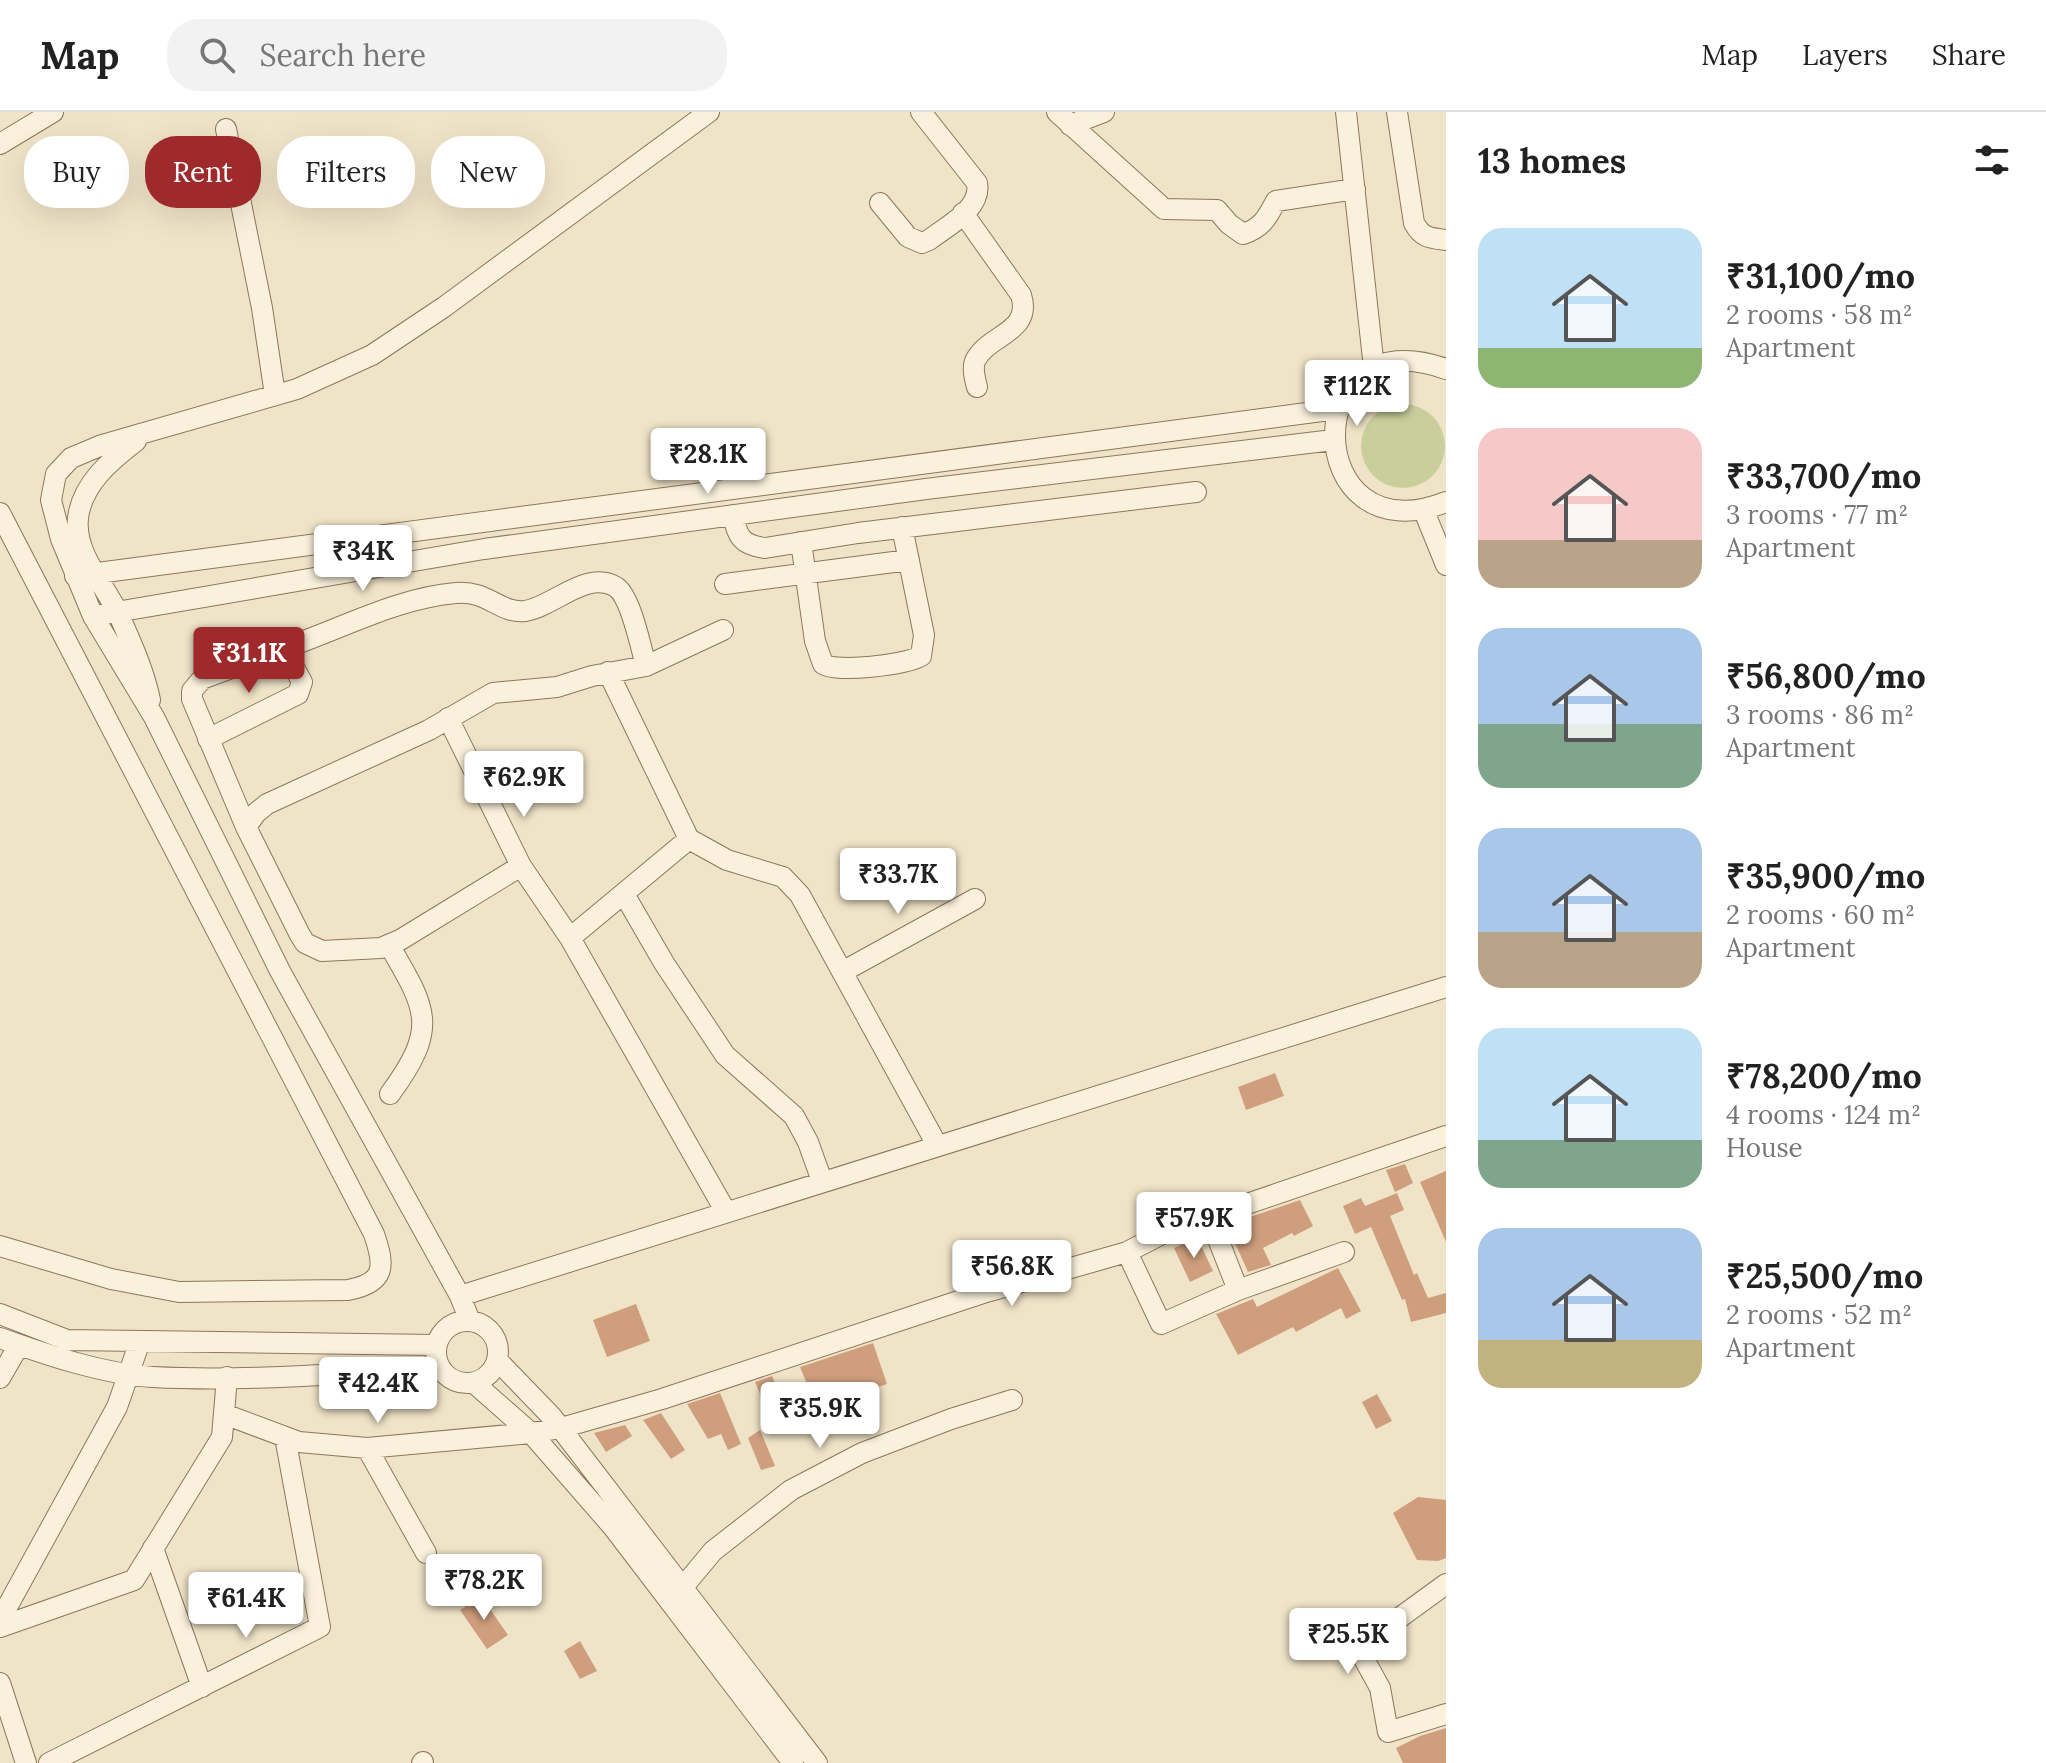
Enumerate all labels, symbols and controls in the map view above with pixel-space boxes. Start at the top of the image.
search box [167,19,727,91]
text: Map [40,31,119,79]
icon: search [195,33,239,77]
text: Search here [259,36,426,74]
text: Map [1701,37,1758,73]
text: Layers [1802,37,1888,73]
text: Share [1932,37,2006,73]
chip: Buy [24,136,129,208]
chip: Rent [145,136,261,208]
chip: Filters [277,136,415,208]
chip: New [431,136,545,208]
icon: filters [1970,138,2014,182]
text: 13 homes [1478,139,1626,182]
text: ₹31,100/mo [1726,254,1915,297]
icon: home [1542,260,1638,356]
text: 2 rooms · 58 m² [1726,298,1913,331]
text: Apartment [1726,331,1856,364]
pin: ₹112K [1301,360,1413,428]
text: ₹112K [1323,369,1391,402]
pin: ₹28.1K [643,428,773,496]
text: ₹28.1K [669,437,747,470]
text: ₹33,700/mo [1726,454,1921,497]
icon: home [1542,460,1638,556]
text: 3 rooms · 77 m² [1726,498,1908,531]
pin: ₹34K [316,525,410,593]
text: Apartment [1726,531,1856,564]
text: ₹34K [332,534,394,567]
pin: ₹31.1K [184,627,314,695]
text: ₹31.1K [211,636,287,669]
text: ₹56,800/mo [1726,654,1926,697]
icon: home [1542,660,1638,756]
text: 3 rooms · 86 m² [1726,698,1914,731]
text: Apartment [1726,731,1856,764]
pin: ₹62.9K [459,751,589,819]
text: ₹62.9K [482,760,566,793]
pin: ₹33.7K [833,848,963,916]
text: ₹35,900/mo [1726,854,1925,897]
text: ₹33.7K [858,857,938,890]
icon: home [1542,860,1638,956]
text: 2 rooms · 60 m² [1726,898,1915,931]
text: Apartment [1726,931,1856,964]
text: ₹78,200/mo [1726,1054,1922,1097]
icon: home [1542,1060,1638,1156]
text: 4 rooms · 124 m² [1726,1098,1921,1131]
text: House [1726,1131,1803,1164]
pin: ₹57.9K [1129,1192,1259,1260]
text: ₹57.9K [1154,1201,1234,1234]
pin: ₹56.8K [947,1240,1077,1308]
text: ₹56.8K [970,1249,1054,1282]
text: ₹25,500/mo [1726,1254,1923,1297]
icon: home [1542,1260,1638,1356]
text: 2 rooms · 52 m² [1726,1298,1912,1331]
text: Apartment [1726,1331,1856,1364]
pin: ₹42.4K [313,1357,443,1425]
text: ₹42.4K [337,1366,419,1399]
pin: ₹35.9K [755,1382,885,1450]
text: ₹35.9K [778,1391,862,1424]
pin: ₹78.2K [419,1554,549,1622]
text: ₹78.2K [444,1563,524,1596]
pin: ₹61.4K [181,1572,311,1640]
text: ₹61.4K [206,1581,286,1614]
pin: ₹25.5K [1283,1608,1413,1676]
text: ₹25.5K [1307,1617,1389,1650]

